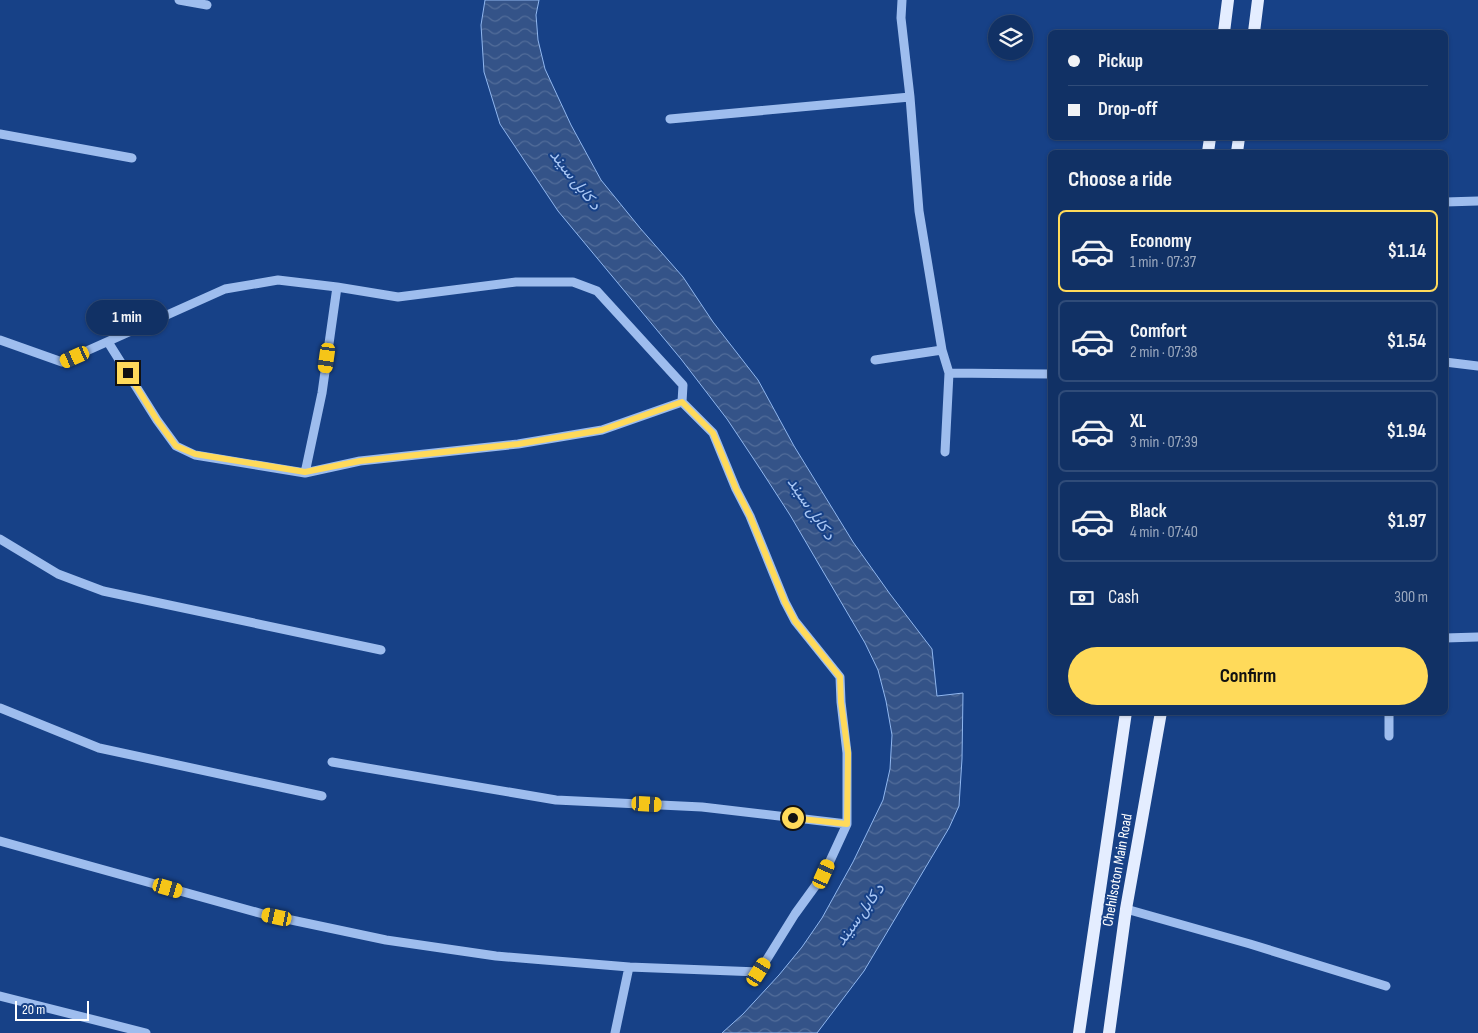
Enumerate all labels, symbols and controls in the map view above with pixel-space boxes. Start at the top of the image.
map controls [988,15,1033,60]
button: layers [988,15,1033,60]
text: Pickup [1098,50,1143,73]
text: Drop-off [1098,98,1158,121]
water label: د کابل سيند [545,146,605,214]
text: Choose a ride [1068,166,1172,193]
icon: car [1070,229,1115,274]
text: Economy [1130,230,1192,253]
text: $1.14 [1387,240,1426,263]
text: 1 min · 07:37 [1130,253,1196,272]
callout: 1 min [87,300,169,336]
text: 1 min [112,308,142,327]
icon: car [1070,319,1115,364]
text: Comfort [1130,320,1187,343]
text: $1.54 [1387,330,1426,353]
car [317,342,336,374]
text: 2 min · 07:38 [1130,343,1198,362]
car [58,344,91,370]
route end [117,362,139,384]
icon: car [1070,409,1115,454]
text: XL [1130,410,1146,433]
text: $1.94 [1386,420,1426,443]
text: 3 min · 07:39 [1130,433,1198,452]
water label: د کابل سيند [783,474,839,544]
icon: car [1070,499,1115,544]
text: Black [1130,500,1167,523]
text: $1.97 [1387,510,1426,533]
text: 4 min · 07:40 [1130,523,1198,542]
icon: cash [1068,584,1096,612]
text: Cash [1108,586,1139,609]
text: 300 m [1394,588,1428,607]
button: Confirm [1068,647,1428,705]
car [631,796,662,812]
route start [782,807,804,829]
street label: Chehilsoton Main Road [1098,812,1137,928]
car [811,857,836,891]
car [151,877,184,899]
water label: د کابل سيند [831,880,889,949]
car [260,907,293,927]
car [744,955,773,989]
scale bar [15,998,89,1021]
text: 20 m [22,1001,45,1018]

